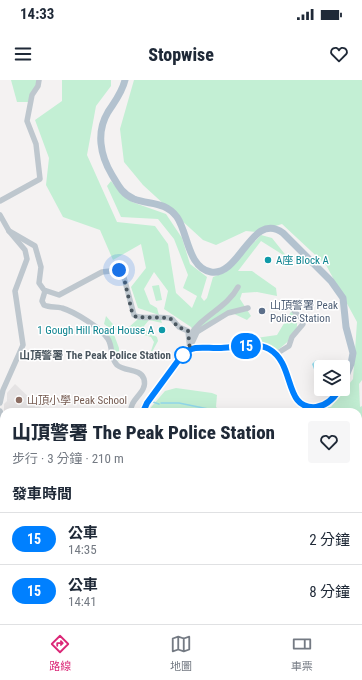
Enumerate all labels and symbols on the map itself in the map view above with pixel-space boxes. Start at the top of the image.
place label: A座 Block A [276,254,329,267]
marker: A座 Block A [263,255,273,265]
your location [109,260,129,280]
place label: 山頂警署 Peak Police Station [270,299,338,325]
marker: 山頂警署 Peak Police Station [257,306,267,316]
place label: 1 Gough Hill Road House A [37,324,155,337]
marker: 1 Gough Hill Road House A [157,325,167,335]
line badge: 15 [228,333,264,359]
marker: 山頂警署 The Peak Police Station [174,346,192,364]
place label: 山頂警署 The Peak Police Station [19,349,171,362]
place label: 山頂小學 Peak School [27,394,127,407]
marker: 山頂小學 Peak School [14,395,24,405]

